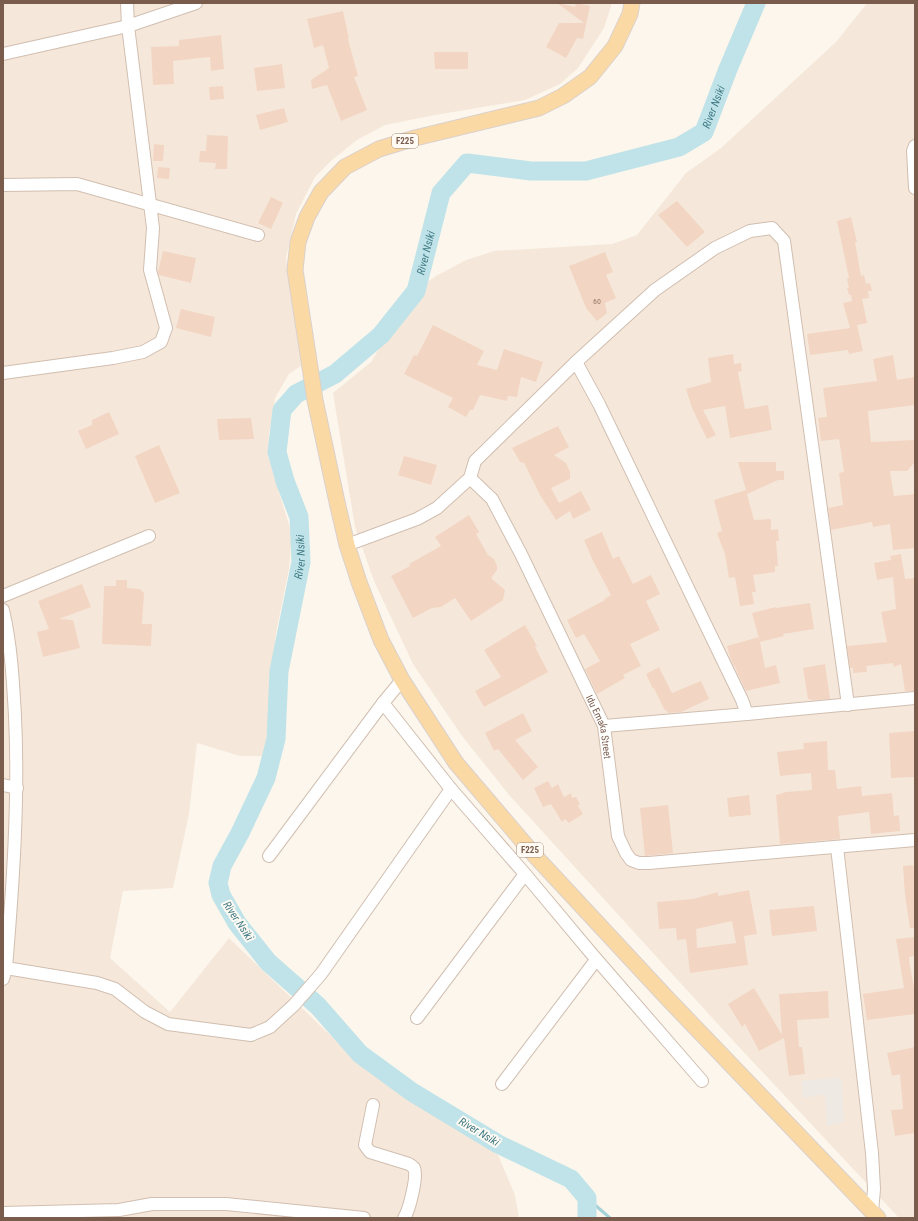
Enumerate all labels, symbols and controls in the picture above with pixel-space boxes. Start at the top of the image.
water label: River Nsiki [700,83,728,130]
road number: F225 [392,134,418,148]
water label: River Nsiki [414,229,438,276]
house number: 60 [593,297,601,306]
water label: River Nsiki [291,534,307,580]
street label: Idu Emaka Street [584,693,614,759]
road number: F225 [517,843,543,857]
water label: River Nsiki [220,899,256,944]
water label: River Nsiki [457,1115,502,1149]

